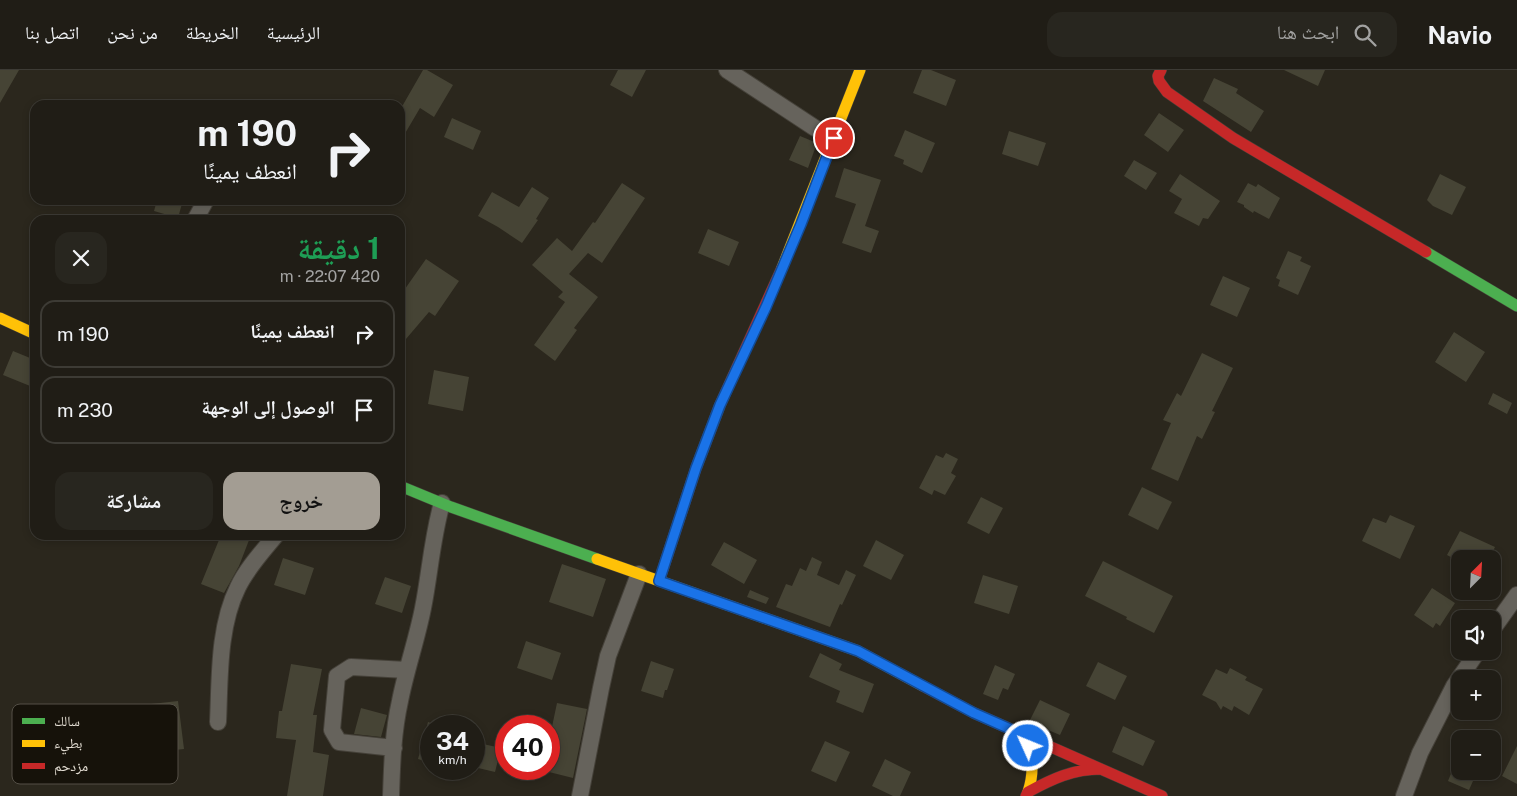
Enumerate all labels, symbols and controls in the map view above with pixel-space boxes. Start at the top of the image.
search box [1047,12,1397,57]
text: ابحث هنا [1277,21,1339,43]
icon: search [1351,21,1379,49]
text: Navio [1427,21,1492,49]
text: اتصل بنا [25,22,79,43]
text: من نحن [107,22,158,43]
text: الخريطة [186,22,239,43]
text: الرئيسية [267,22,320,43]
text: 190 m [197,113,297,154]
pin [813,117,855,159]
icon: right [315,120,380,185]
icon: arrive [820,124,848,152]
text: انعطف يمينًا [203,158,297,184]
text: 1 دقيقة [297,230,380,266]
button: close [55,232,107,284]
text: 420 m · 22:07 [280,267,380,286]
text: انعطف يمينًا [250,320,335,342]
icon: right [350,320,378,348]
text: 190 m [57,323,109,345]
text: الوصول إلى الوجهة [201,396,335,418]
icon: arrive [350,396,378,424]
text: 230 m [57,399,113,421]
button: مشاركة [55,472,213,530]
button: خروج [223,472,380,530]
north arrow [1451,550,1501,600]
map controls [1451,550,1501,780]
button: sound [1451,610,1501,660]
button: + [1451,670,1501,720]
legend [12,704,178,784]
text: سالك [54,713,80,729]
speed limit sign: 40 [495,715,560,780]
position arrow [1001,719,1053,771]
text: 34 [436,726,469,756]
button: − [1451,730,1501,780]
text: بطيء [54,735,83,755]
text: km/h [438,753,467,767]
text: مزدحم [54,758,88,776]

